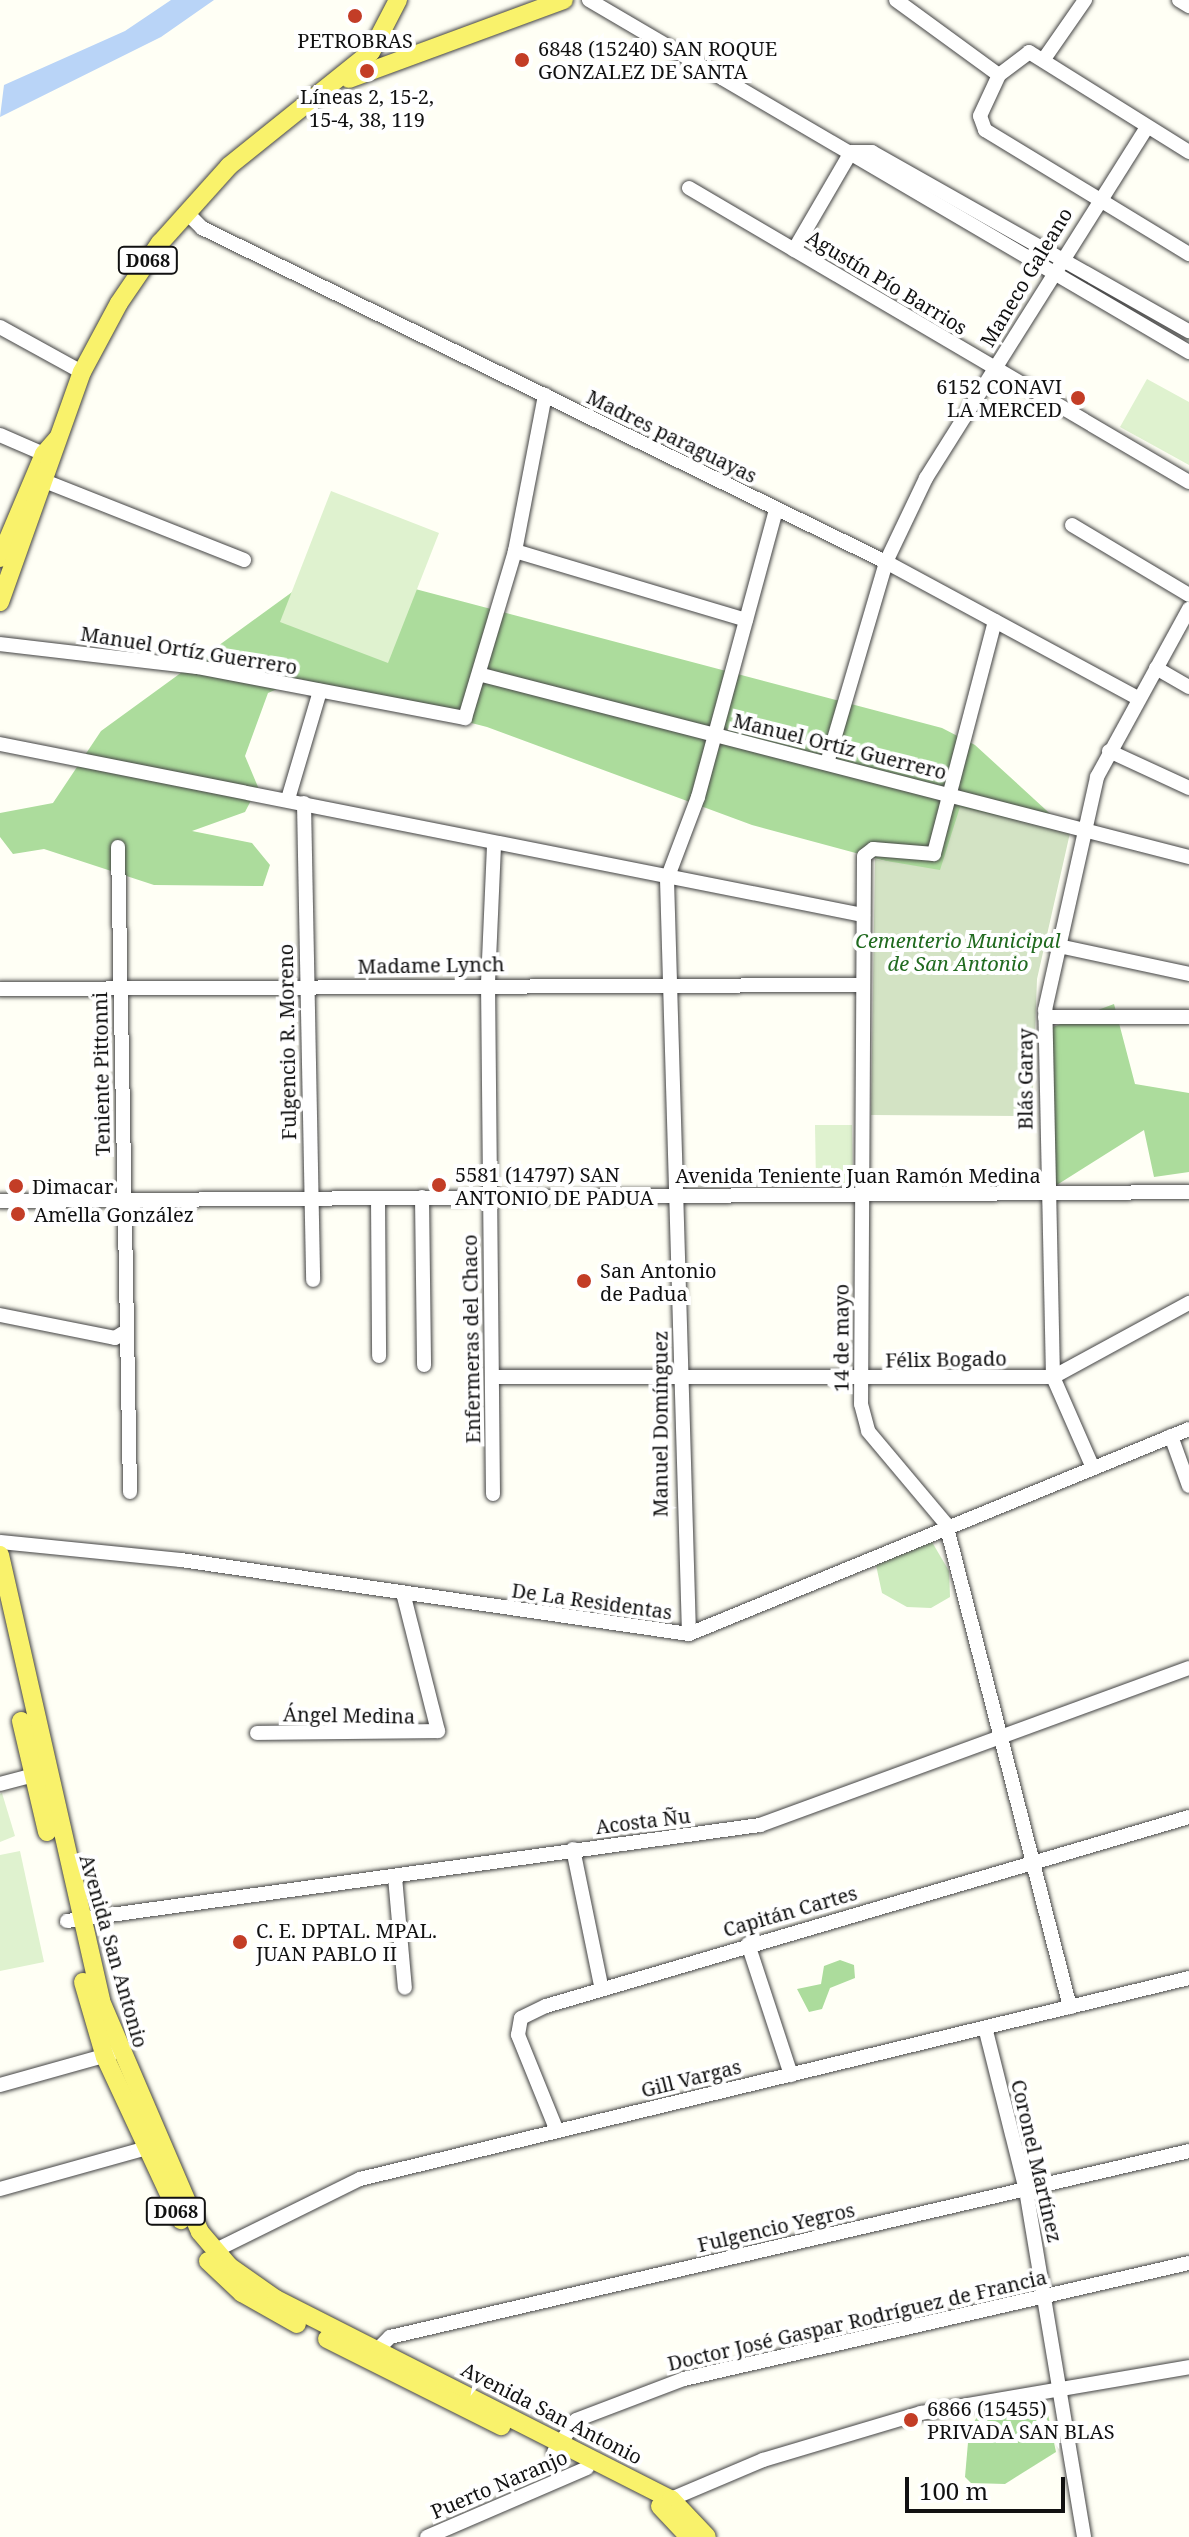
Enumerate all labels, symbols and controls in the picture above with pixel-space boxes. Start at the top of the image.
marker: PETROBRAS [346,7,364,25]
place label: PETROBRAS [297,28,413,52]
place label: 6848 (15240) SAN ROQUE GONZALEZ DE SANTA [538,36,777,83]
marker: 6848 (15240) SAN ROQUE GONZALEZ DE SANTA [513,51,531,69]
marker: Líneas 2, 15-2, 15-4, 38, 119 [358,62,376,80]
place label: Líneas 2, 15-2, 15-4, 38, 119 [300,84,434,131]
street label: Maneco Galeano [975,203,1077,351]
street label: Agustín Pío Barrios [802,225,972,339]
road number: D068 [116,246,180,274]
place label: 6152 CONAVI LA MERCED [936,374,1062,421]
street label: Madres paraguayas [583,384,761,488]
marker: 6152 CONAVI LA MERCED [1069,389,1087,407]
street label: Manuel Ortíz Guerrero [79,621,299,679]
street label: Manuel Ortíz Guerrero [731,708,949,784]
park label: Cementerio Municipal de San Antonio [855,929,1061,976]
street label: Fulgencio R. Moreno [273,944,301,1140]
street label: Madame Lynch [357,952,505,978]
street label: Teniente Pittonni [88,992,114,1156]
street label: Blás Garay [1013,1028,1037,1130]
place label: 5581 (14797) SAN ANTONIO DE PADUA [455,1162,654,1209]
street label: Avenida Teniente Juan Ramón Medina [675,1163,1041,1187]
place label: Dimacar [32,1174,114,1198]
marker: 5581 (14797) SAN ANTONIO DE PADUA [430,1176,448,1194]
marker: Dimacar [7,1177,25,1195]
place label: Amella González [34,1202,194,1226]
marker: Amella González [9,1205,27,1223]
street label: Enfermeras del Chaco [457,1234,485,1444]
place label: San Antonio de Padua [600,1258,717,1305]
marker: San Antonio de Padua [575,1272,593,1290]
street label: 14 de mayo [829,1284,853,1392]
street label: Manuel Domínguez [648,1331,672,1517]
street label: Félix Bogado [885,1346,1007,1372]
street label: De La Residentas [510,1578,674,1624]
street label: Ángel Medina [283,1702,415,1728]
street label: Acosta Ñu [594,1803,692,1839]
street label: Avenida San Antonio [75,1852,153,2050]
street label: Capitán Cartes [720,1880,860,1942]
place label: C. E. DPTAL. MPAL. JUAN PABLO II [256,1918,437,1965]
marker: C. E. DPTAL. MPAL. JUAN PABLO II [231,1933,249,1951]
street label: Gill Vargas [638,2054,744,2102]
street label: Coronel Martínez [1007,2077,1067,2245]
road number: D068 [144,2197,208,2225]
street label: Fulgencio Yegros [695,2197,857,2257]
street label: Doctor José Gaspar Rodríguez de Francia [665,2265,1049,2375]
street label: Avenida San Antonio [458,2357,646,2469]
place label: 6866 (15455) PRIVADA SAN BLAS [927,2396,1115,2443]
marker: 6866 (15455) PRIVADA SAN BLAS [902,2411,920,2429]
street label: Puerto Naranjo [427,2444,571,2524]
scale bar [909,2461,1069,2511]
text: 100 m [919,2474,988,2507]

